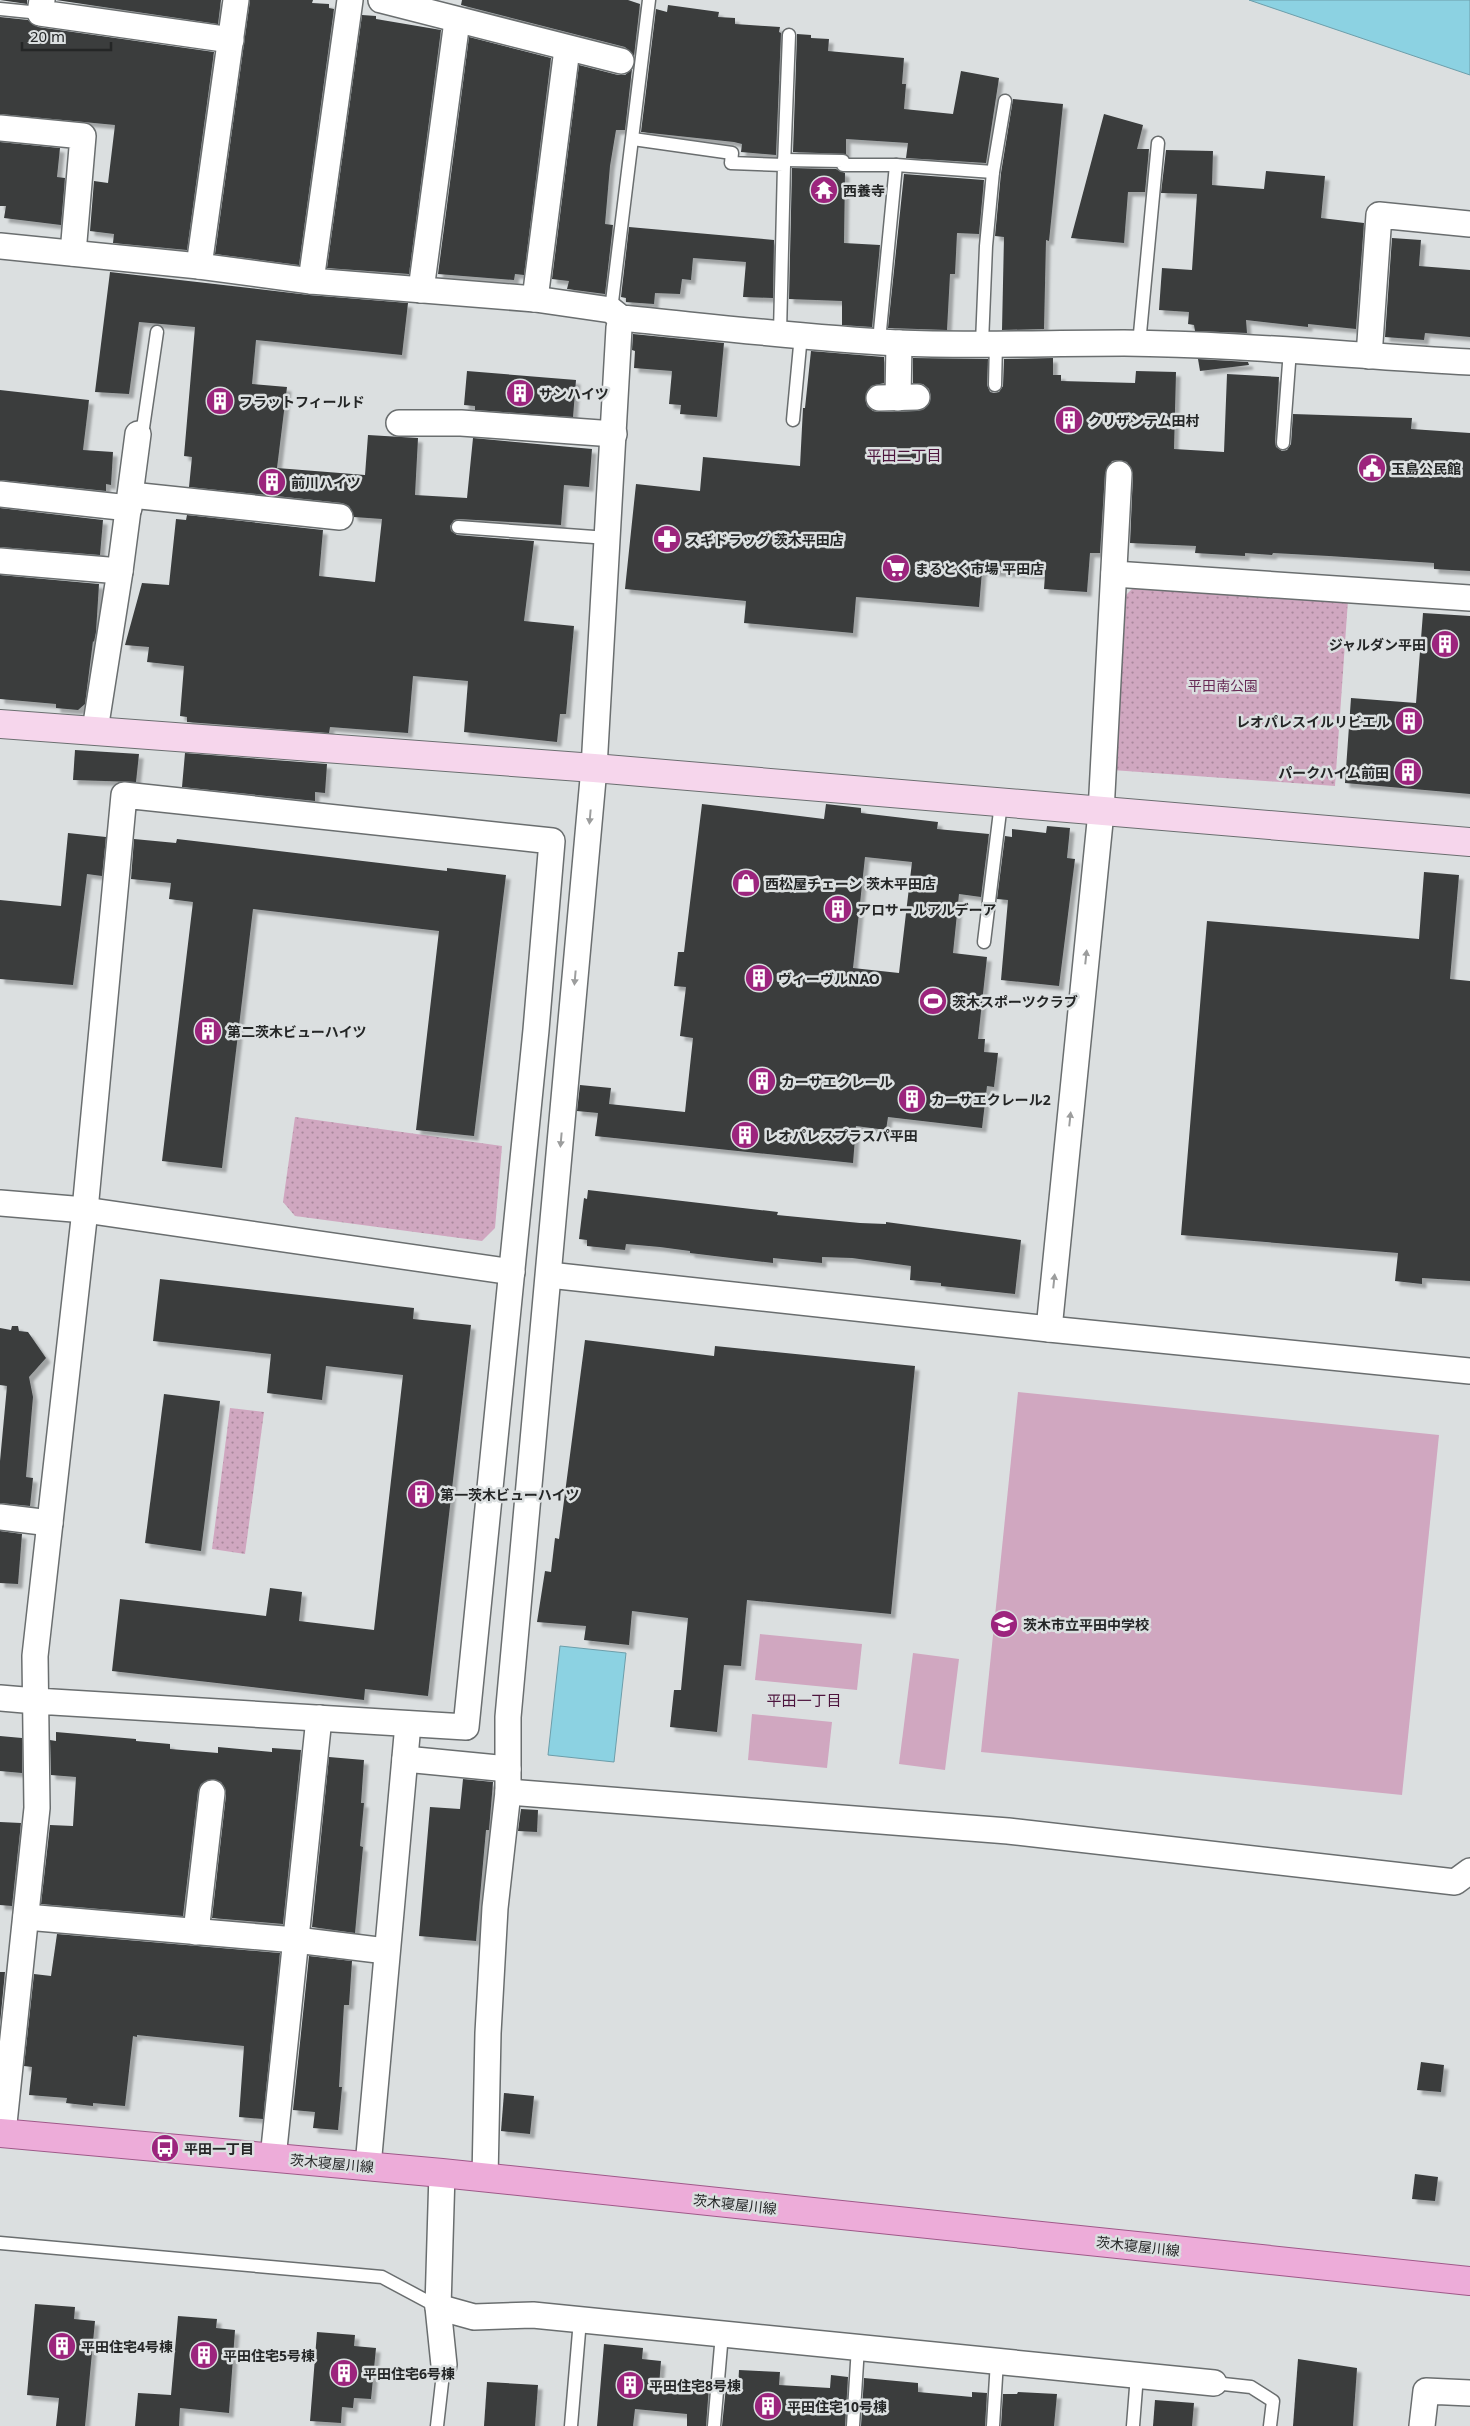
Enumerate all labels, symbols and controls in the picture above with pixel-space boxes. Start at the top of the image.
scale bar [22,20,111,52]
text: 20 m [30,26,65,46]
temple icon: 西養寺 [809,175,839,205]
place label: 西養寺 [843,181,885,200]
building icon: サンハイツ [505,378,535,408]
place label: サンハイツ [539,384,609,403]
building icon: フラットフィールド [205,386,235,416]
place label: フラットフィールド [239,392,365,411]
building icon: クリザンテム田村 [1054,405,1084,435]
place label: クリザンテム田村 [1088,411,1200,430]
district label: 平田二丁目 [866,445,942,465]
public building icon: 玉島公民館 [1357,453,1387,483]
place label: 玉島公民館 [1391,459,1461,478]
building icon: 前川ハイツ [257,467,287,497]
place label: 前川ハイツ [291,473,361,492]
pharmacy icon: スギドラッグ 茨木平田店 [652,524,682,554]
place label: スギドラッグ 茨木平田店 [686,530,844,549]
supermarket icon: まるとく市場 平田店 [881,553,911,583]
place label: まるとく市場 平田店 [915,559,1044,578]
building icon: ジャルダン平田 [1430,629,1460,659]
place label: ジャルダン平田 [1329,635,1426,654]
park label: 平田南公園 [1188,676,1258,695]
building icon: レオパレスイルリビエル [1394,706,1424,736]
place label: レオパレスイルリビエル [1236,712,1390,731]
building icon: パークハイム前田 [1393,757,1423,787]
place label: パークハイム前田 [1278,763,1389,782]
one-way arrow [586,809,594,825]
shop icon: 西松屋チェーン 茨木平田店 [731,868,761,898]
place label: 西松屋チェーン 茨木平田店 [765,874,936,893]
building icon: アロサールアルデーア [823,894,853,924]
place label: アロサールアルデーア [857,900,996,919]
one-way arrow [1082,949,1090,965]
building icon: ヴィーヴルNAO [744,963,774,993]
place label: ヴィーヴルNAO [778,969,880,988]
one-way arrow [570,971,578,987]
sports icon: 茨木スポーツクラブ [918,986,948,1016]
place label: 茨木スポーツクラブ [952,992,1078,1011]
building icon: 第二茨木ビューハイツ [193,1016,223,1046]
place label: 第二茨木ビューハイツ [227,1022,366,1041]
building icon: カーサエクレール [747,1066,777,1096]
place label: カーサエクレール [781,1072,893,1091]
building icon: カーサエクレール2 [897,1084,927,1114]
place label: カーサエクレール2 [931,1090,1051,1109]
one-way arrow [1066,1111,1074,1127]
building icon: レオパレスプラスパ平田 [730,1120,760,1150]
place label: レオパレスプラスパ平田 [764,1126,918,1145]
one-way arrow [557,1133,565,1149]
one-way arrow [1050,1272,1058,1288]
building icon: 第一茨木ビューハイツ [406,1479,436,1509]
place label: 第一茨木ビューハイツ [440,1485,579,1504]
school or university icon: 茨木市立平田中学校 [989,1609,1019,1639]
place label: 茨木市立平田中学校 [1023,1615,1149,1634]
district label: 平田一丁目 [766,1690,842,1710]
bus stop icon: 平田一丁目 [150,2133,180,2163]
place label: 平田一丁目 [184,2139,254,2158]
street label: 茨木寝屋川線 [289,2150,375,2176]
street label: 茨木寝屋川線 [692,2190,778,2218]
street label: 茨木寝屋川線 [1095,2232,1181,2260]
building icon: 平田住宅4号棟 [47,2331,77,2361]
place label: 平田住宅4号棟 [81,2337,173,2356]
building icon: 平田住宅5号棟 [189,2340,219,2370]
place label: 平田住宅5号棟 [223,2346,315,2365]
building icon: 平田住宅6号棟 [329,2358,359,2388]
place label: 平田住宅6号棟 [363,2364,455,2383]
building icon: 平田住宅8号棟 [615,2370,645,2400]
place label: 平田住宅8号棟 [649,2376,741,2395]
building icon: 平田住宅10号棟 [753,2391,783,2421]
place label: 平田住宅10号棟 [787,2397,887,2416]

